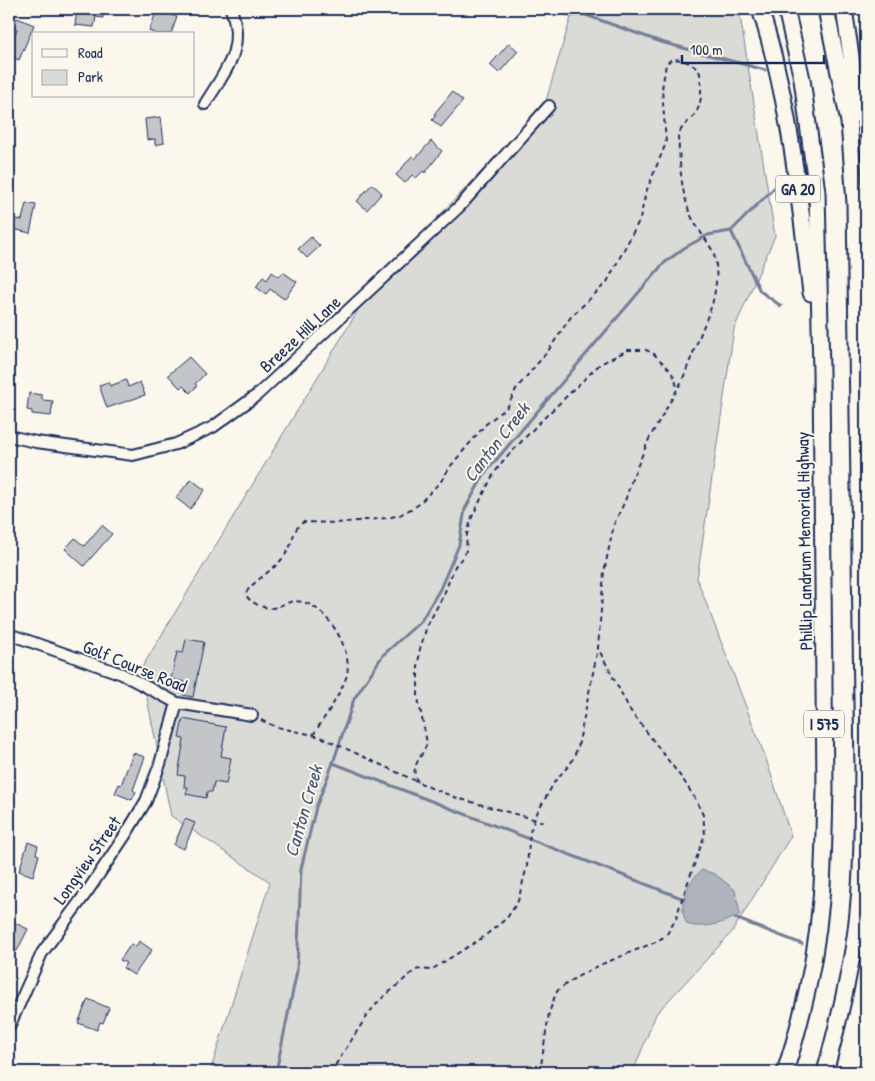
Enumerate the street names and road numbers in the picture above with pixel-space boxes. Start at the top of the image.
road number: GA 20 [776,175,820,202]
street label: Breeze Hill Lane [254,290,346,378]
street label: Phillip Landrum Memorial Highway [790,431,818,651]
street label: Golf Course Road [79,634,191,698]
road number: I 575 [804,711,844,738]
street label: Longview Street [47,810,127,909]

